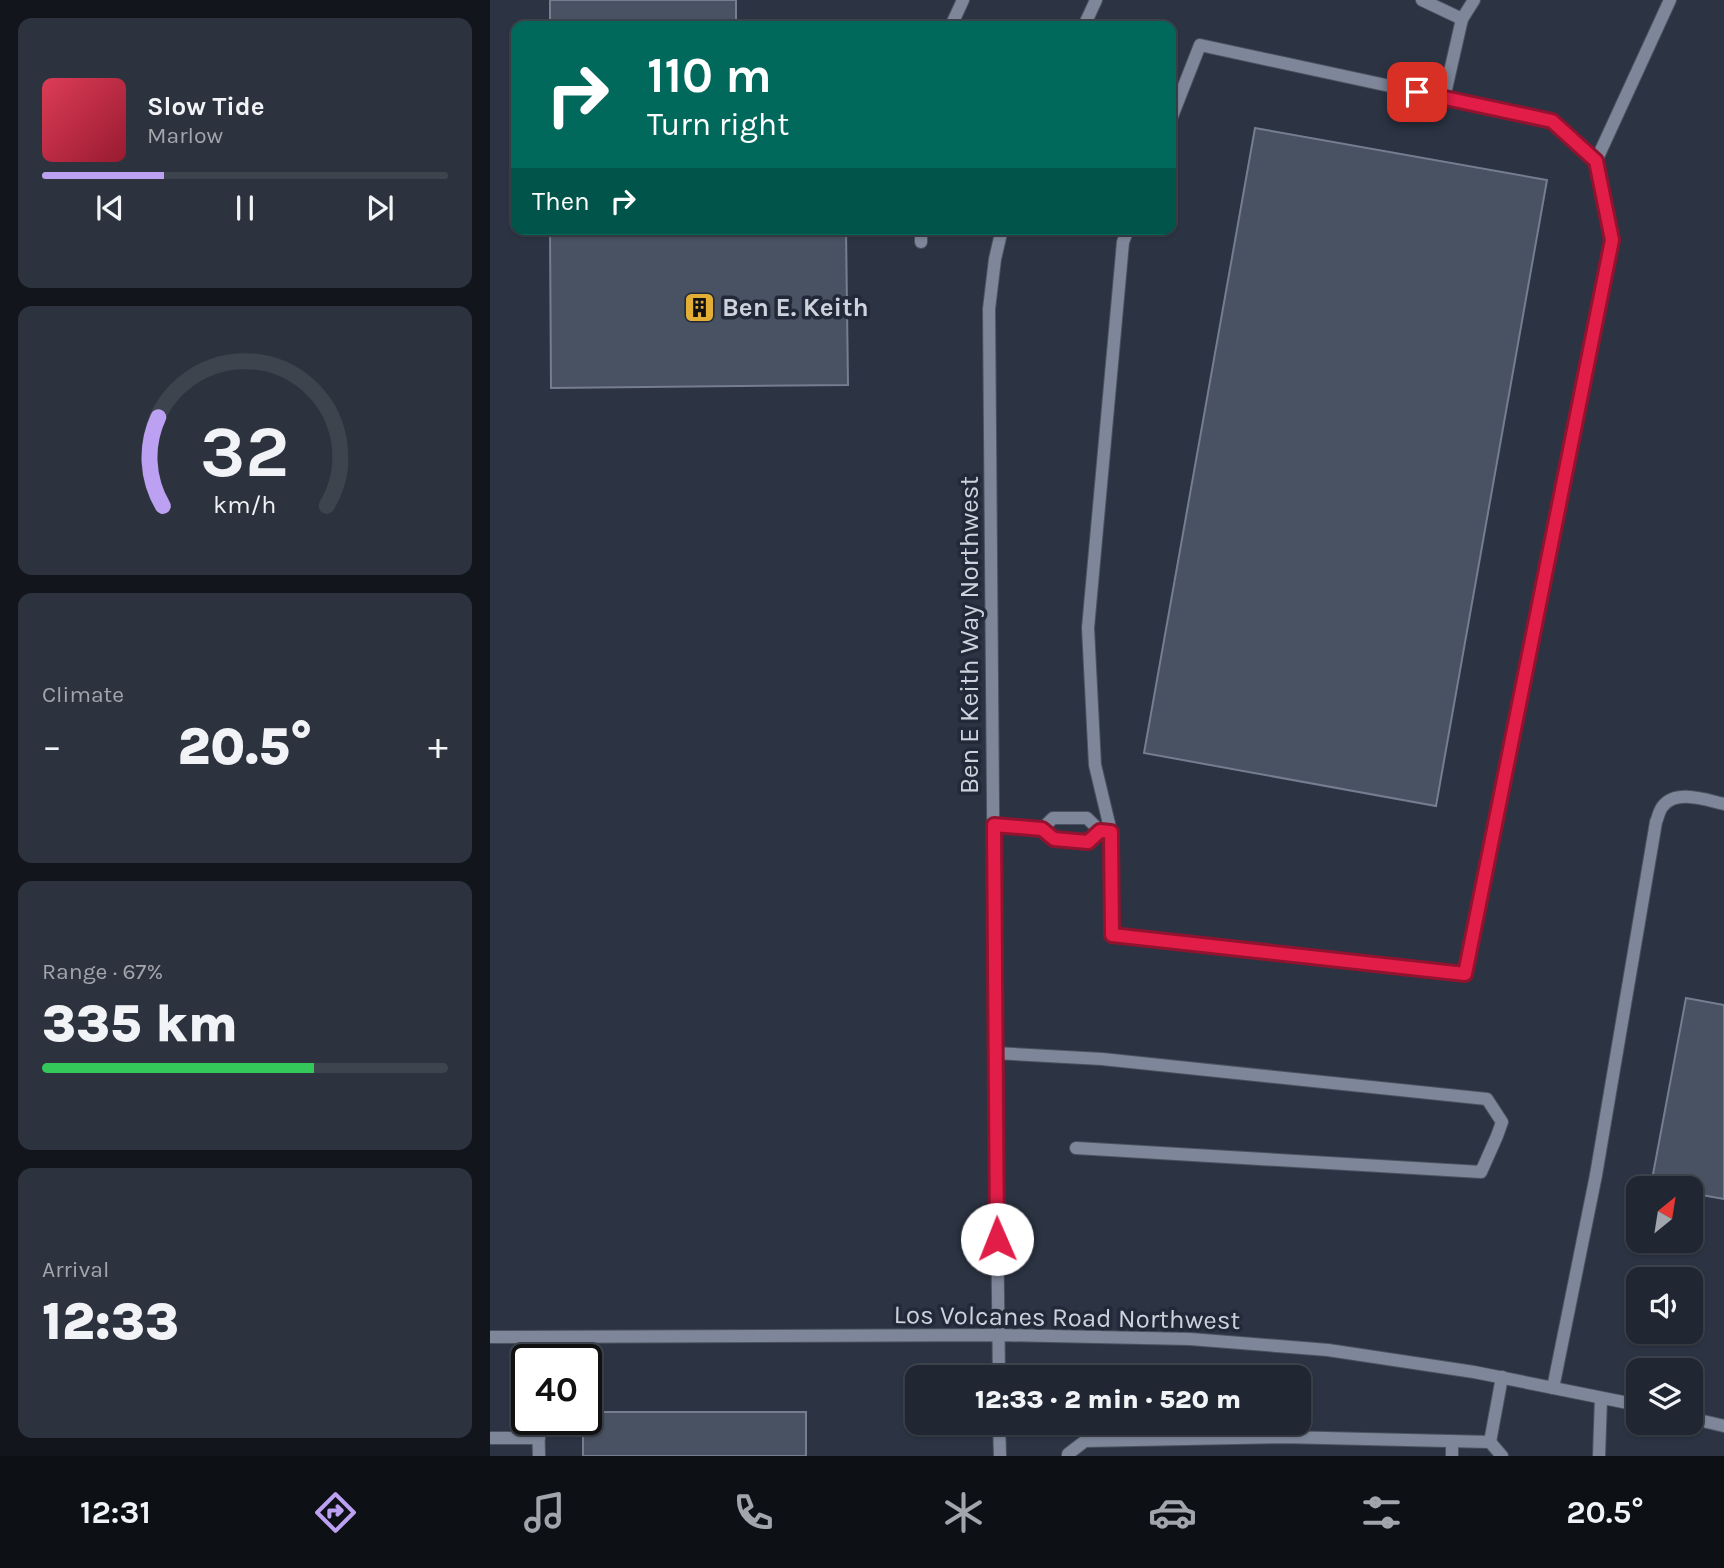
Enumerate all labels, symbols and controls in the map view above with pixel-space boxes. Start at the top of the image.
text: 110 m [647,47,772,104]
icon: right [532,49,623,140]
pin [1387,62,1447,122]
icon: arrive [1398,73,1436,111]
text: Slow Tide [147,91,265,122]
text: Turn right [647,106,789,143]
text: Marlow [147,122,223,149]
icon: right [604,182,642,220]
text: Then [532,186,590,217]
icon: previous [91,189,129,227]
icon: pause [226,189,264,227]
icon: next [361,189,399,227]
building icon: Ben E. Keith [682,290,716,324]
place label: Ben E. Keith [722,292,869,323]
text: 32 [200,410,290,495]
street label: Ben E Keith Way Northwest [954,476,985,794]
text: km/h [213,490,277,519]
text: Climate [42,681,124,708]
text: 20.5° [177,716,313,777]
text: − [42,724,62,769]
text: + [428,724,448,769]
text: Range · 67% [42,958,163,985]
text: 335 km [42,993,238,1054]
north arrow [1626,1176,1703,1253]
map controls [1626,1176,1703,1435]
position arrow [960,1202,1034,1276]
text: Arrival [42,1256,109,1283]
button: sound [1626,1267,1703,1344]
text: 12:33 [42,1291,179,1352]
street label: Los Volcanes Road Northwest [893,1299,1241,1336]
speed limit sign: 40 [511,1344,602,1435]
button: layers [1626,1358,1703,1435]
text: 12:33 · 2 min · 520 m [975,1384,1241,1415]
icon: directions [311,1488,360,1537]
icon: music [520,1488,569,1537]
icon: phone [729,1488,778,1537]
icon: climate [939,1488,988,1537]
icon: car [1148,1488,1197,1537]
icon: filters [1357,1488,1406,1537]
text: 12:31 [80,1494,151,1531]
text: 20.5° [1566,1494,1644,1531]

